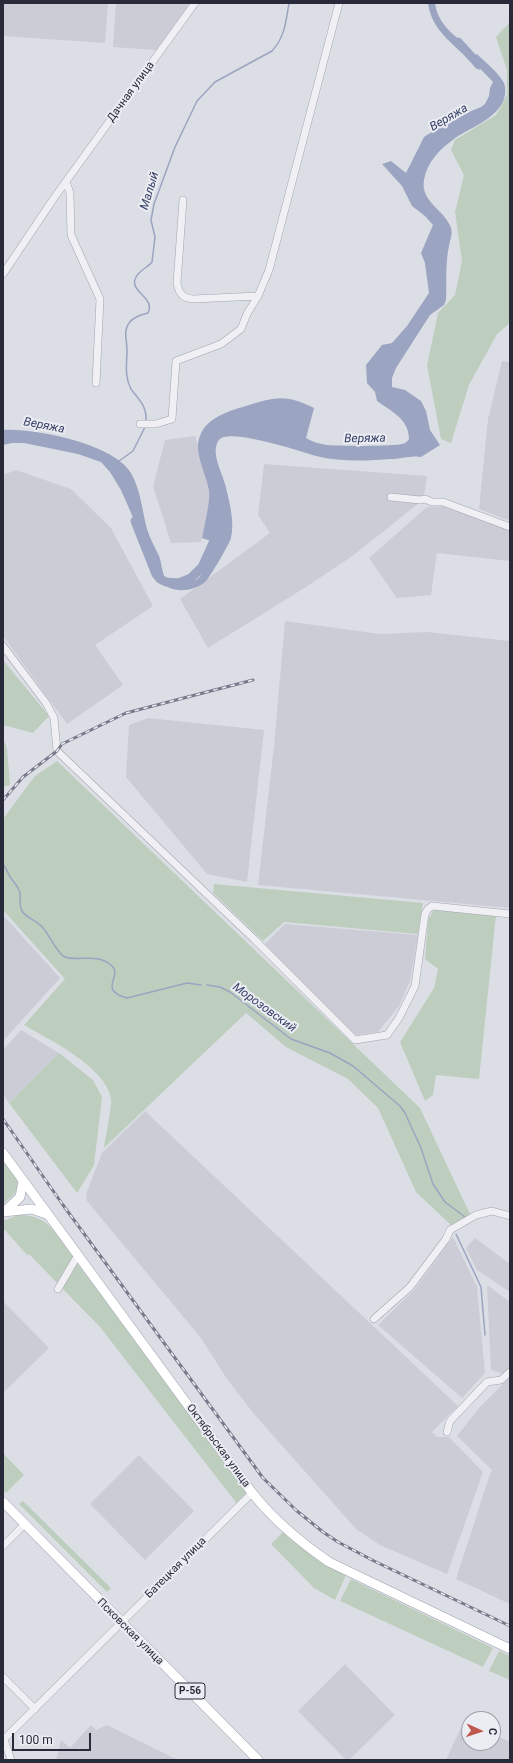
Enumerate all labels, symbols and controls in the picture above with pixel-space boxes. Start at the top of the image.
street label: Дачная улица [105,59,157,125]
water label: Веряжа [427,101,471,135]
water label: Малый [137,170,163,212]
water label: Веряжа [22,415,66,437]
water label: Веряжа [344,431,386,447]
water label: Морозовский [229,980,299,1036]
street label: Октябрьская улица [183,1402,253,1490]
street label: Батецкая улица [143,1535,209,1601]
street label: Псковская улица [94,1596,166,1668]
road number: Р-56 [175,1683,205,1699]
north arrow [461,1711,501,1751]
scale bar [14,1725,93,1751]
text: С [486,1728,499,1736]
text: 100 m [19,1733,53,1747]

